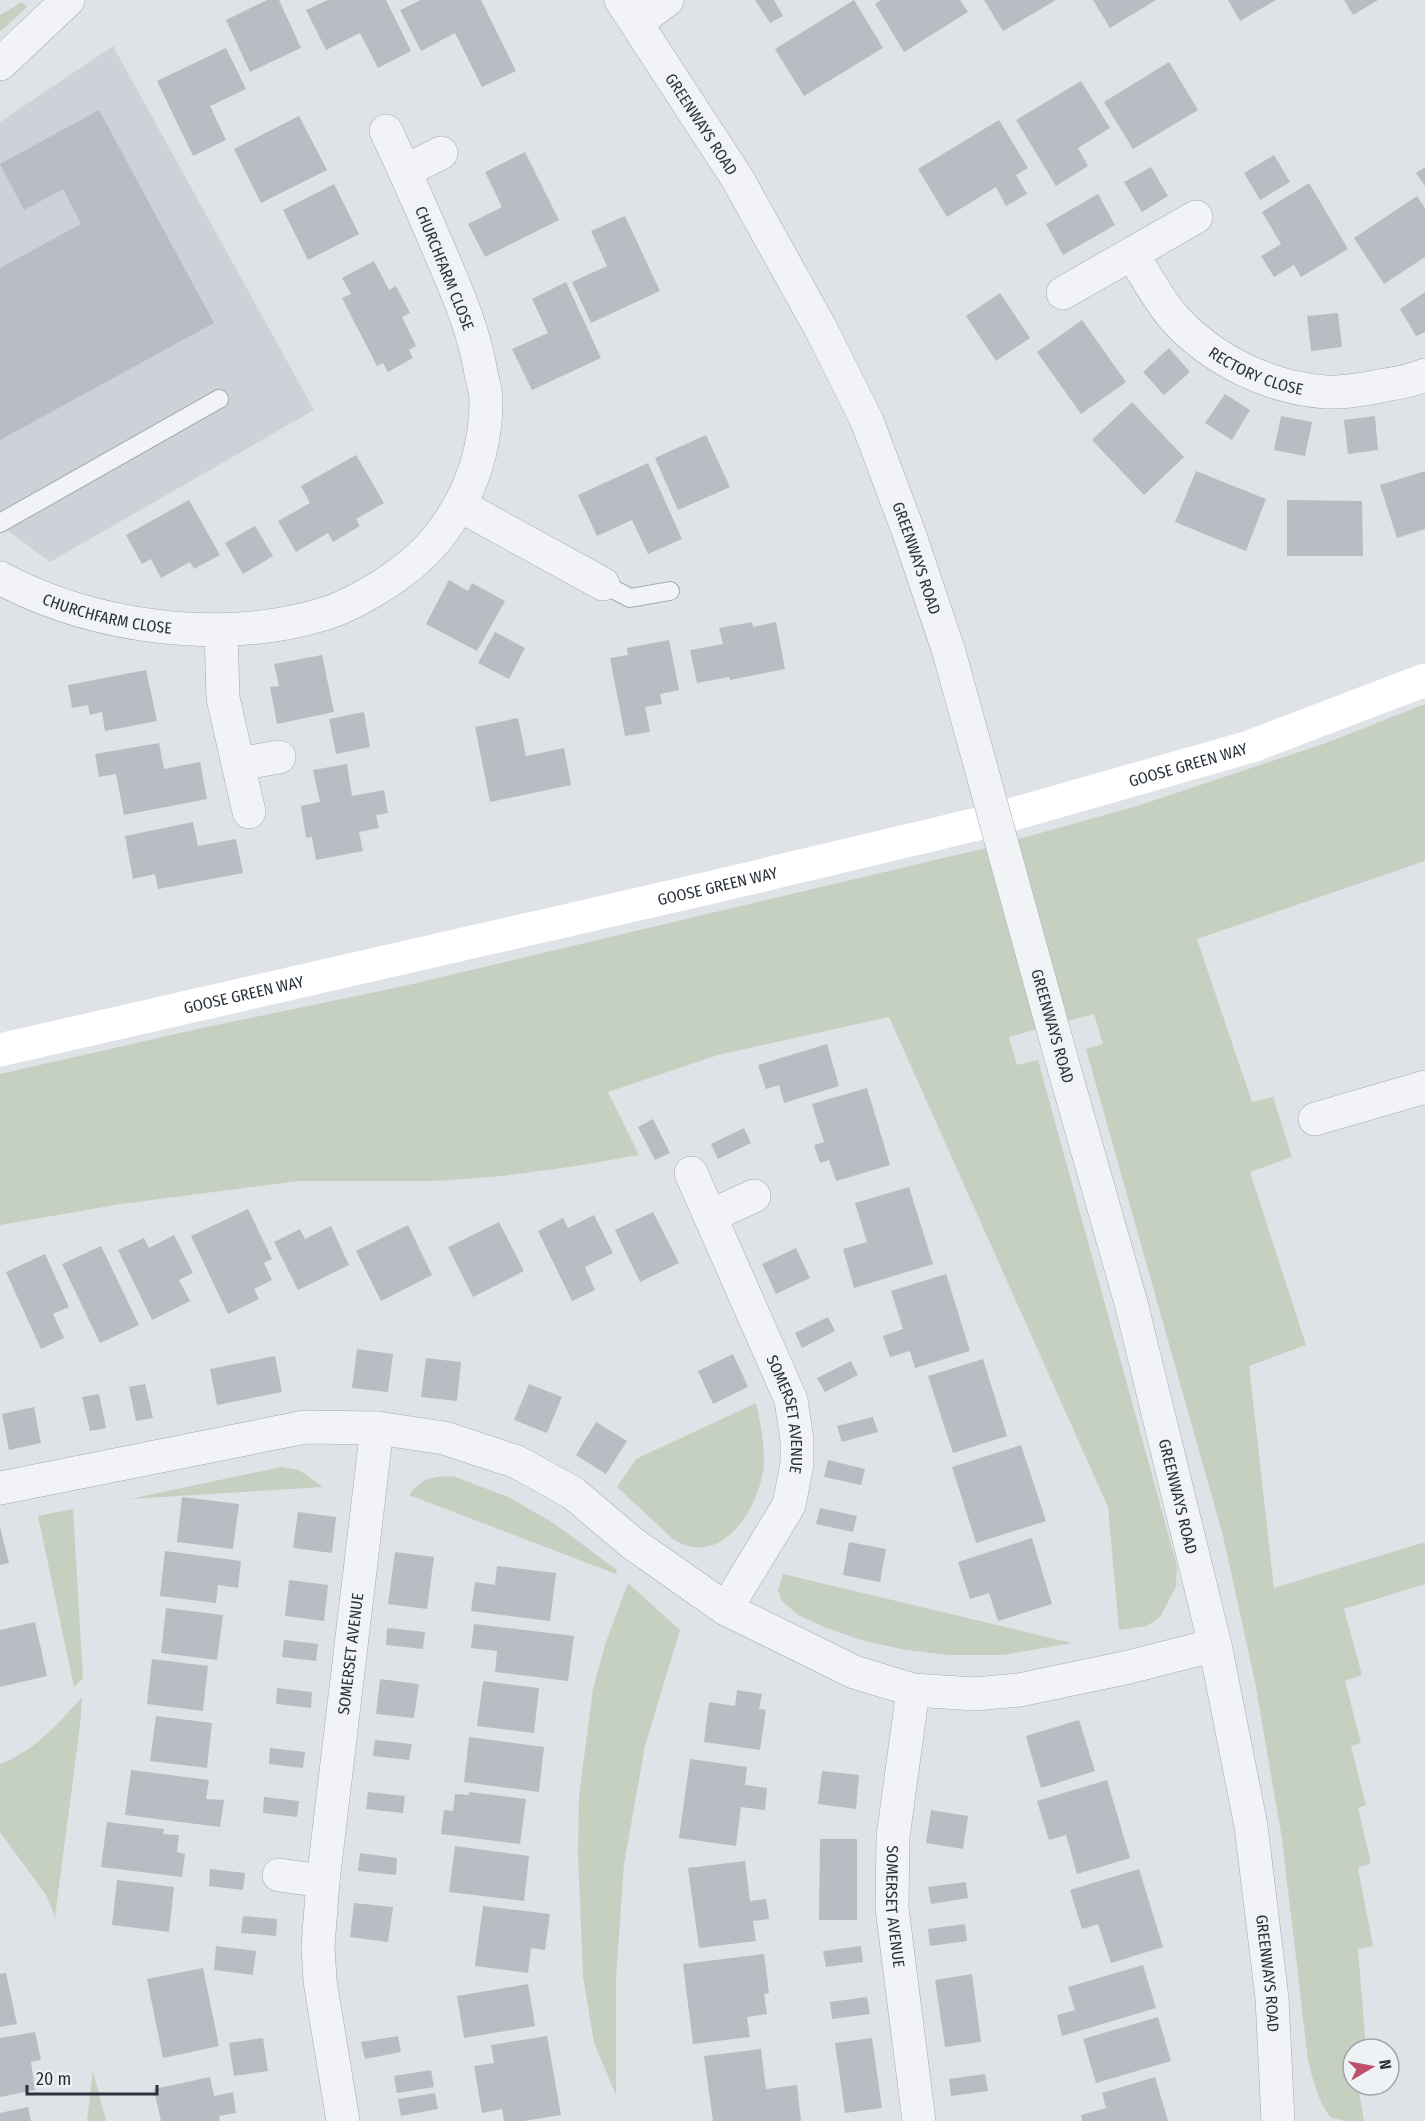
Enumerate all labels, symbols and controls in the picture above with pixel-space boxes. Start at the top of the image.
street label: GREENWAYS ROAD [661,70,742,179]
street label: CHURCHFARM CLOSE [411,203,478,333]
street label: RECTORY CLOSE [1205,343,1305,399]
street label: GREENWAYS ROAD [888,499,945,617]
street label: CHURCHFARM CLOSE [40,589,173,638]
street label: GOOSE GREEN WAY [1127,739,1250,791]
street label: GOOSE GREEN WAY [656,863,779,909]
street label: GREENWAYS ROAD [1027,967,1078,1085]
street label: GOOSE GREEN WAY [182,972,306,1018]
street label: SOMERSET AVENUE [762,1352,806,1475]
street label: GREENWAYS ROAD [1155,1437,1201,1556]
street label: SOMERSET AVENUE [334,1592,367,1716]
street label: SOMERSET AVENUE [882,1845,908,1969]
street label: GREENWAYS ROAD [1252,1914,1283,2032]
north arrow [1341,2037,1401,2097]
scale bar [27,2058,158,2096]
text: N [1375,2058,1395,2071]
text: 20 m [36,2068,71,2090]

